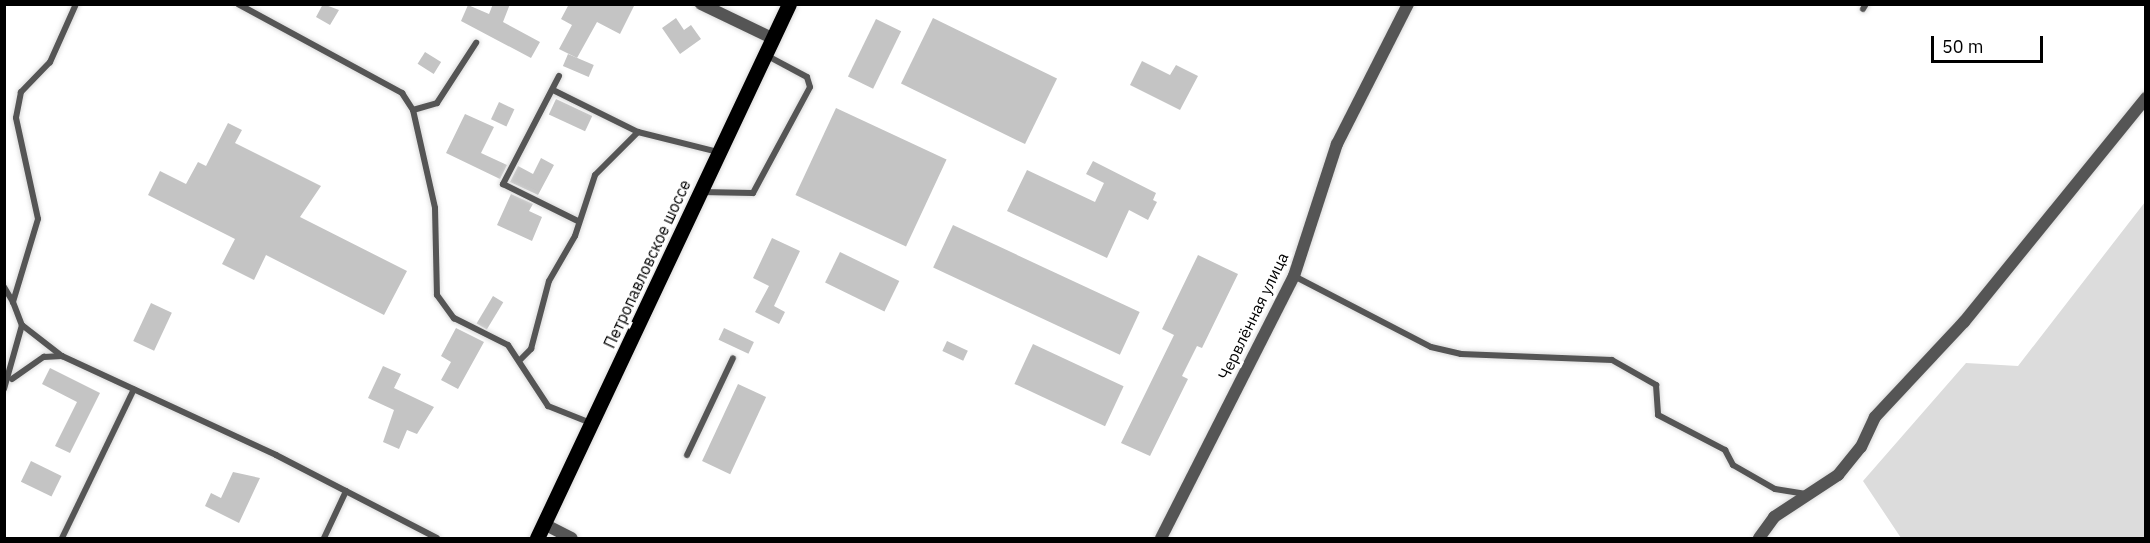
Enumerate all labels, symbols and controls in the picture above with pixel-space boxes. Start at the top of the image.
scale bar [1934,24,2046,62]
text: 50 m [1942,35,1984,58]
street label: Петропавловское шоссе [600,177,694,351]
street label: Червлённая улица [1214,249,1292,383]

